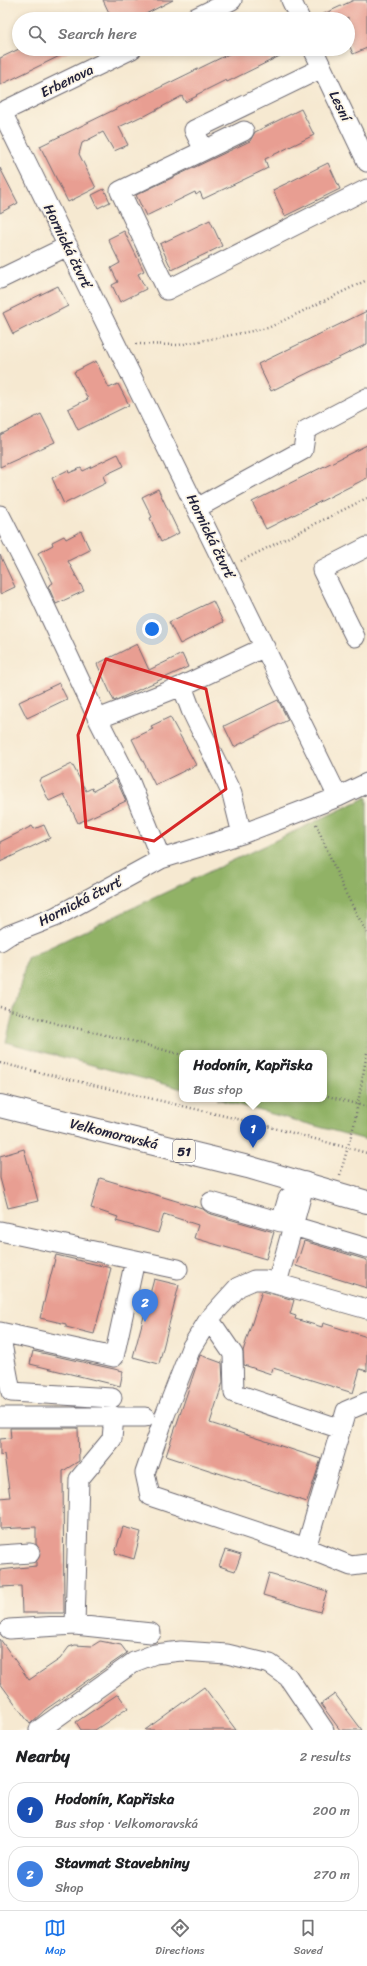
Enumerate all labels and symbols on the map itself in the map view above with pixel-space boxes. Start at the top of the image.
street label: Erbenova [36,57,98,105]
street label: Lesní [322,86,359,128]
street label: Hornická čtvrť [36,200,100,294]
street label: Hornická čtvrť [179,490,243,584]
your location [142,619,162,639]
street label: Hornická čtvrť [34,869,128,933]
street label: Velkomoravská [67,1111,161,1157]
pin: 1 [240,1115,266,1148]
road number: 51 [173,1140,195,1162]
pin: 2 [132,1289,158,1322]

